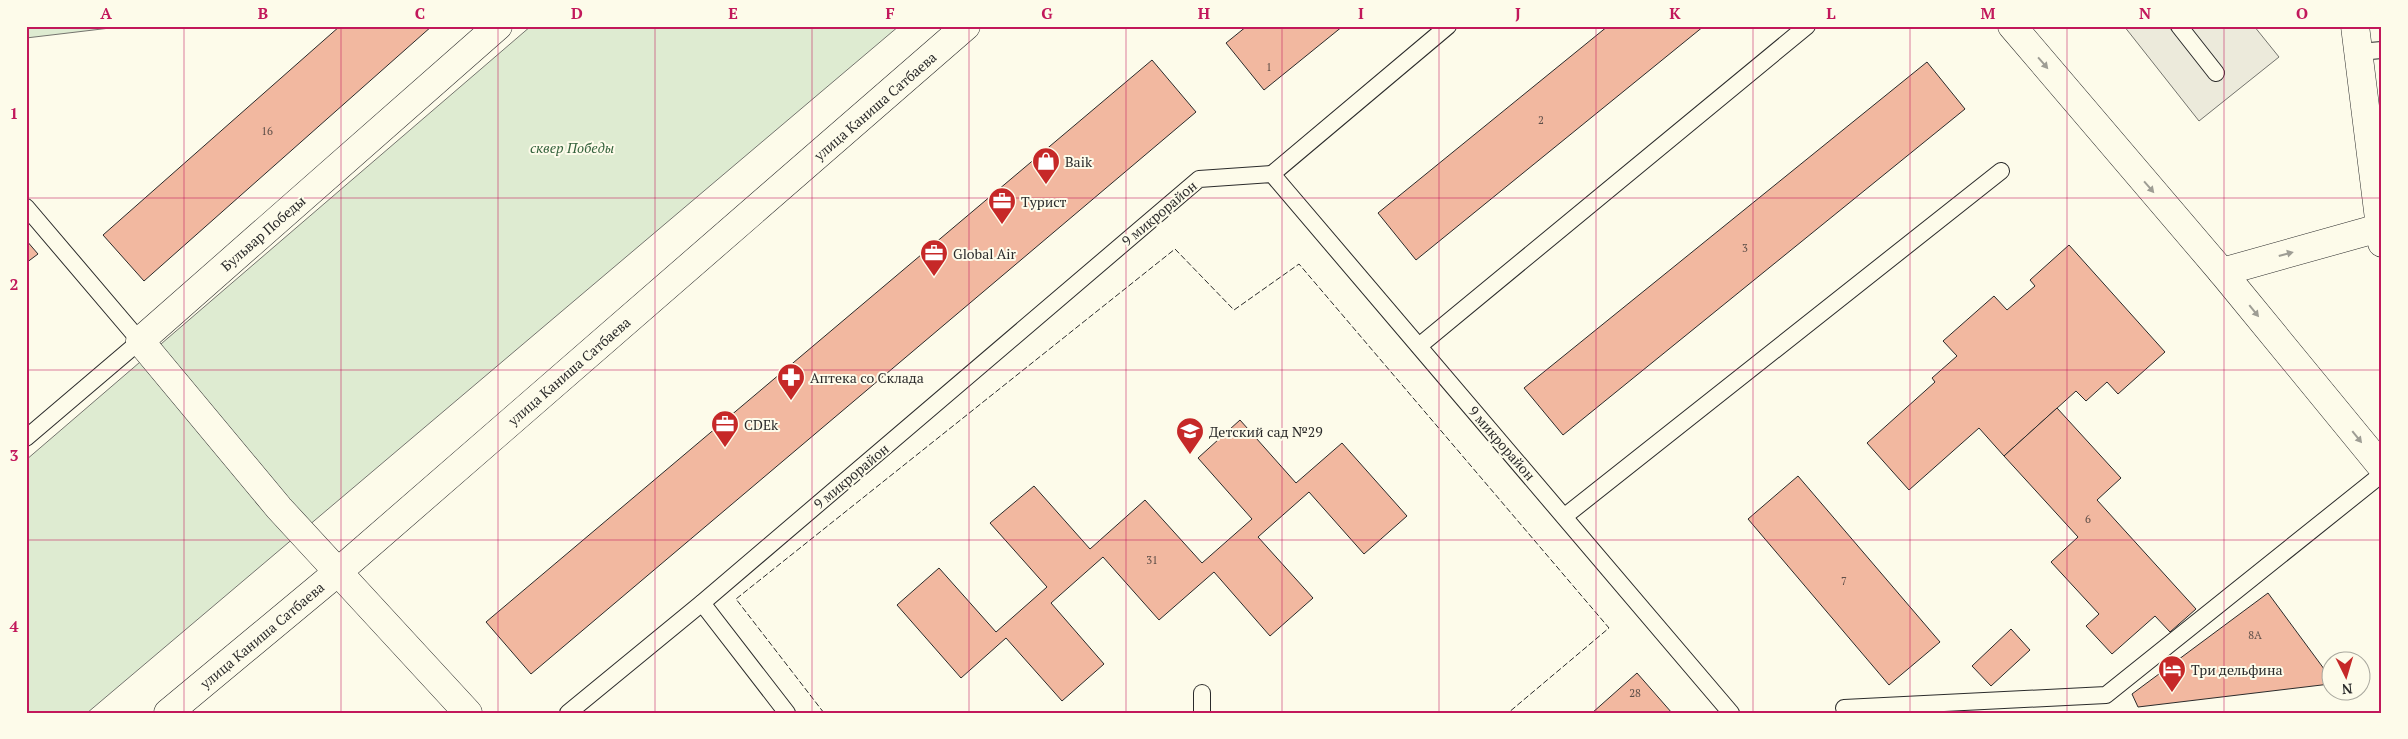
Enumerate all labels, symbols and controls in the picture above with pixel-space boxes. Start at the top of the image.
text: A [100,2,112,24]
text: B [258,2,268,24]
text: C [415,2,425,24]
text: D [571,2,583,24]
text: E [728,2,738,24]
text: F [885,2,895,24]
text: G [1041,2,1053,24]
text: H [1198,2,1210,24]
text: I [1358,2,1364,24]
text: J [1515,2,1521,24]
text: K [1669,2,1681,24]
text: L [1826,2,1836,24]
text: M [1981,2,1996,24]
text: N [2139,2,2151,24]
text: O [2296,2,2308,24]
street label: улица Каниша Сатбаева [809,47,940,165]
one-way arrow [2038,57,2049,70]
house number: 1 [1266,60,1272,74]
text: 1 [9,102,19,124]
house number: 2 [1538,113,1544,127]
house number: 16 [261,124,273,138]
park label: сквер Победы [530,138,614,157]
shop icon: Baik [1031,146,1061,185]
place label: Baik [1065,152,1093,171]
street label: 9 микрорайон [1117,176,1201,250]
one-way arrow [2143,180,2155,192]
office icon: Турист [987,186,1017,225]
street label: Бульвар Победы [217,191,309,275]
place label: Турист [1021,192,1067,211]
office icon: Global Air [919,238,949,277]
house number: 3 [1742,241,1748,255]
place label: Global Air [953,244,1016,263]
one-way arrow [2278,249,2293,257]
text: 2 [9,273,19,295]
one-way arrow [2248,304,2259,317]
street label: улица Каниша Сатбаева [503,312,634,430]
pharmacy icon: Аптека со Склада [776,362,806,401]
place label: Аптека со Склада [810,368,924,387]
street label: 9 микрорайон [1464,402,1540,485]
office icon: CDEk [710,409,740,448]
place label: CDEk [744,415,779,434]
school or university icon: Детский сад №29 [1175,416,1205,455]
place label: Детский сад №29 [1209,422,1323,441]
one-way arrow [2351,430,2362,443]
street label: 9 микрорайон [809,439,893,513]
text: 3 [9,444,19,466]
house number: 6 [2085,512,2091,526]
house number: 31 [1146,553,1158,567]
house number: 7 [1841,574,1847,588]
street label: улица Каниша Сатбаева [195,577,328,693]
text: 4 [9,615,19,637]
house number: 8А [2248,628,2262,642]
north arrow [2320,652,2370,702]
hotel icon: Три дельфина [2157,654,2187,693]
place label: Три дельфина [2191,660,2283,679]
text: N [2341,680,2353,699]
house number: 28 [1629,686,1641,700]

